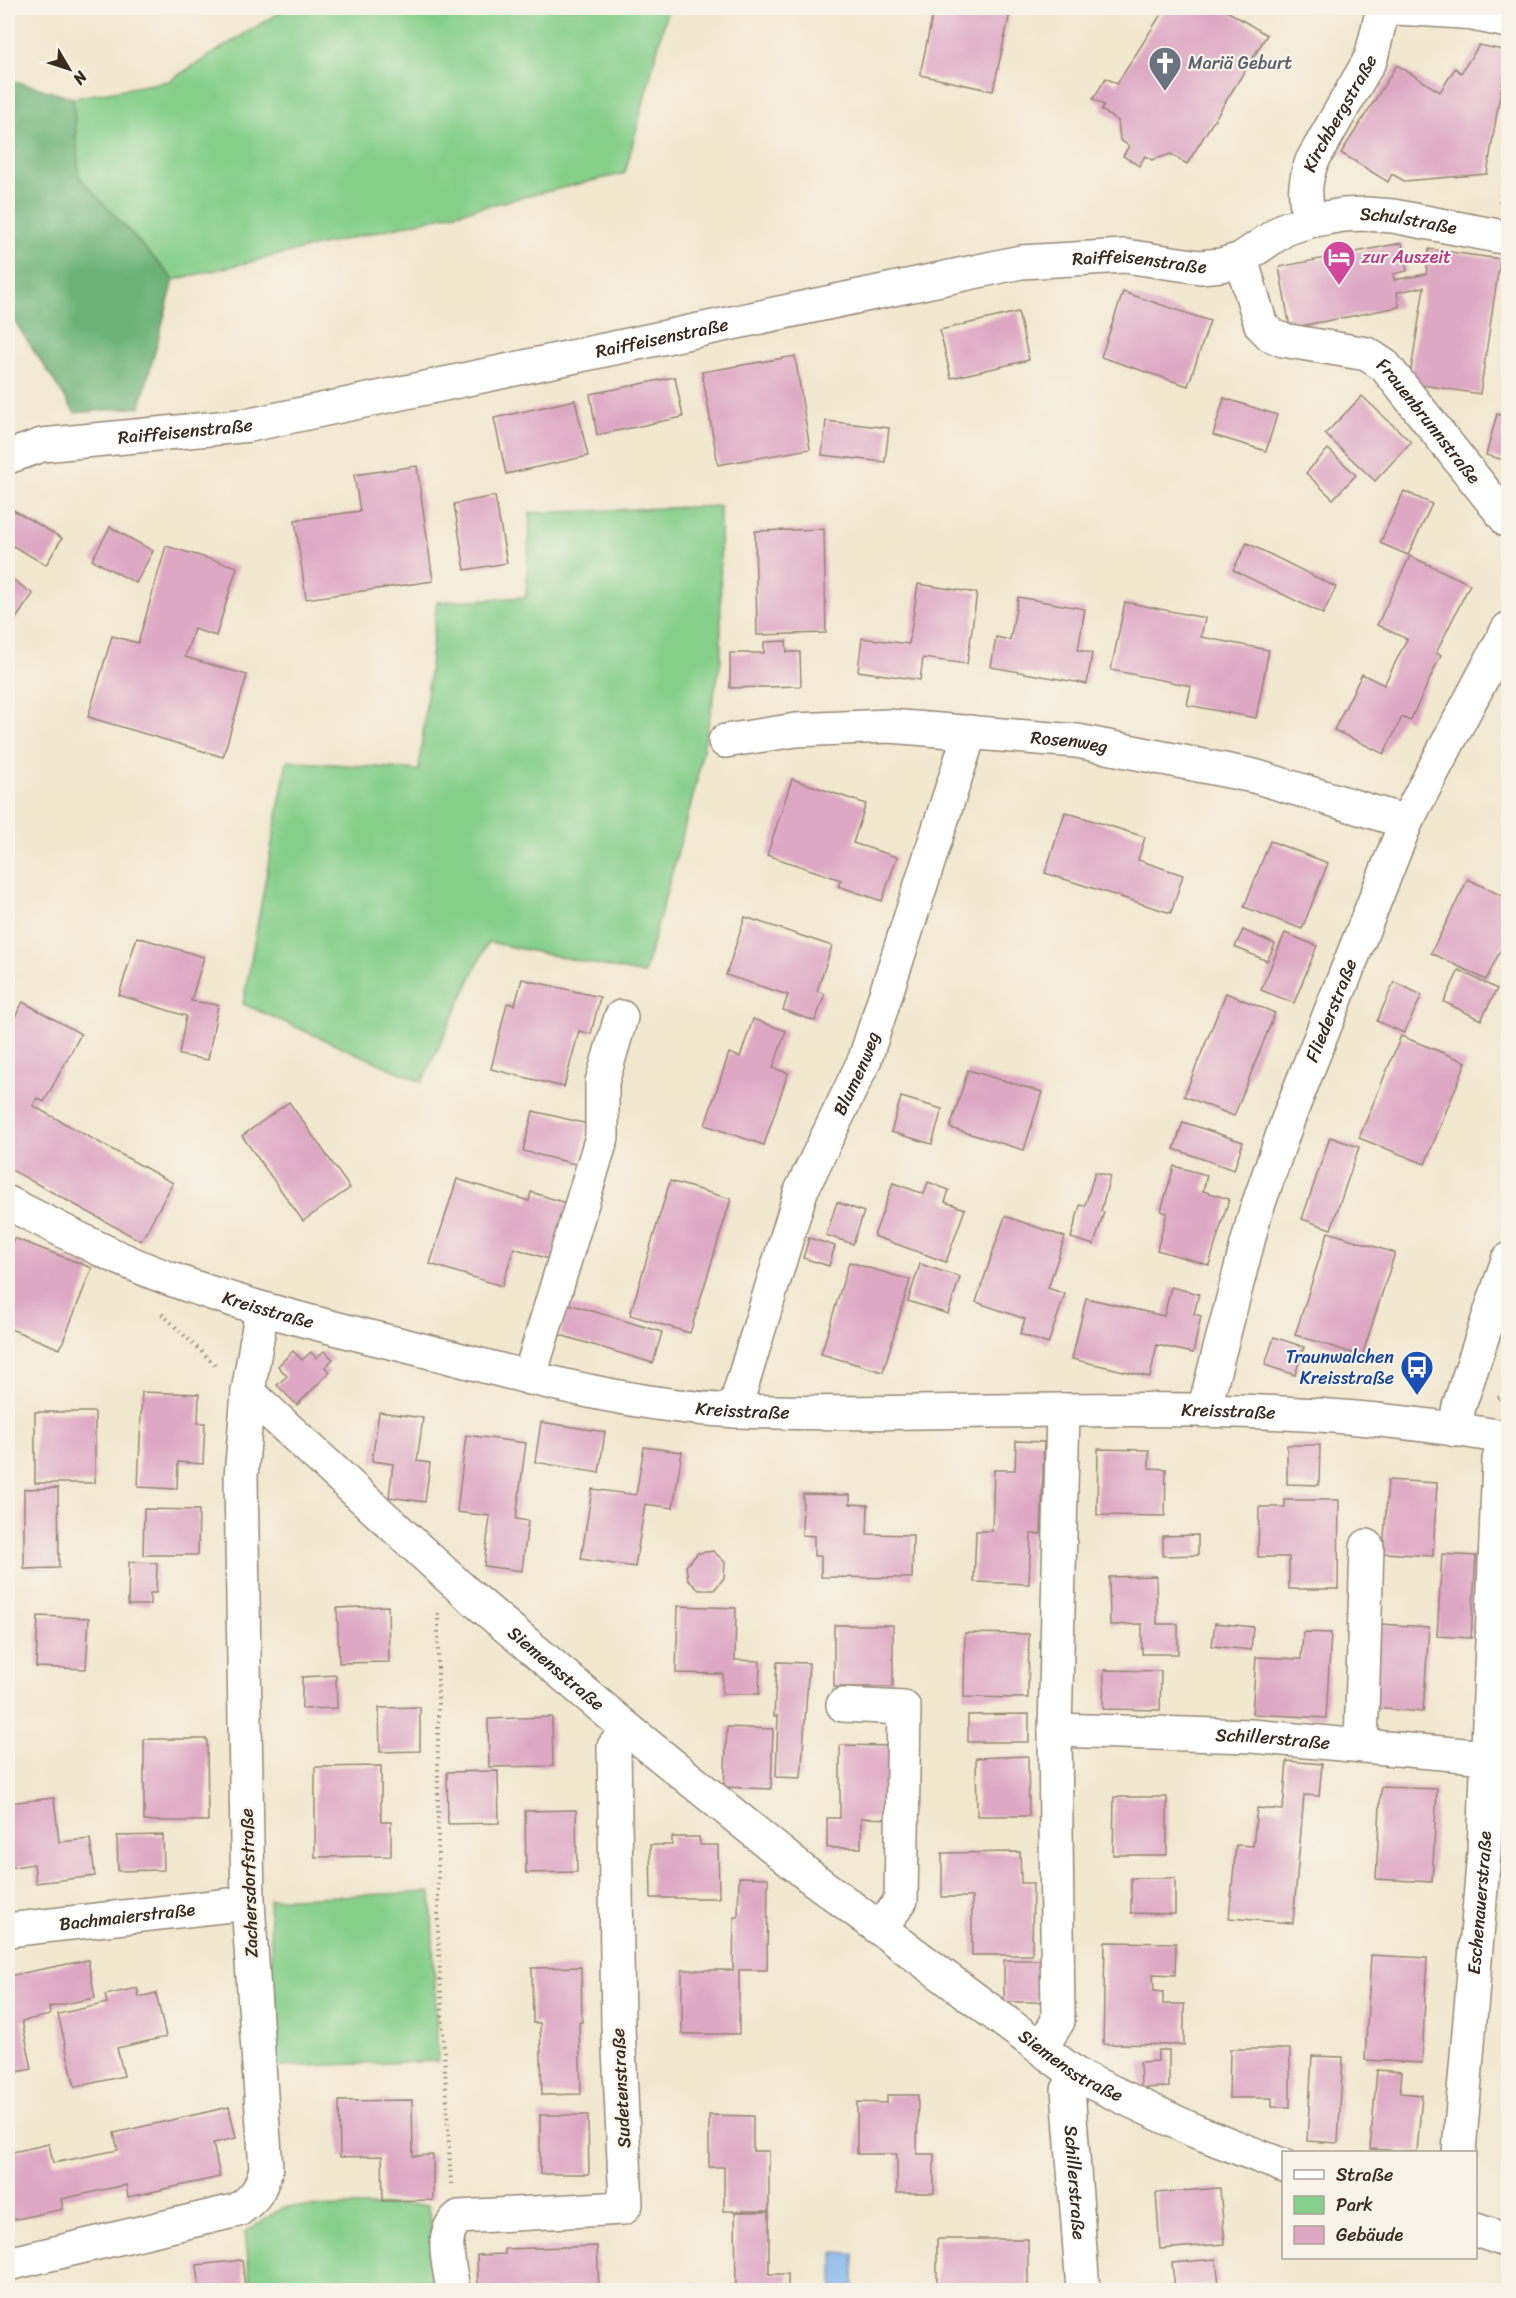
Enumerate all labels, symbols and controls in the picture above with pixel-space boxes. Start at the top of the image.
north arrow [39,39,99,99]
church icon: Mariä Geburt [1147,45,1183,92]
place label: Mariä Geburt [1188,47,1292,79]
street label: Kirchbergstraße [1293,48,1386,176]
text: N [65,64,96,92]
street label: Schulstraße [1359,198,1460,244]
hotel icon: zur Auszeit [1321,239,1357,286]
street label: Raiffeisenstraße [1071,240,1208,283]
place label: zur Auszeit [1361,241,1451,273]
street label: Raiffeisenstraße [592,308,731,368]
street label: Frauenbrunnstraße [1370,349,1489,491]
street label: Raiffeisenstraße [116,409,254,454]
street label: Rosenweg [1030,721,1111,763]
street label: Fliederstraße [1296,954,1366,1067]
street label: Blumenweg [824,1027,889,1121]
street label: Kreisstraße [218,1281,318,1338]
place label: Traunwalchen Kreisstraße [1286,1341,1394,1394]
bus stop icon: Traunwalchen Kreisstraße [1399,1349,1435,1396]
street label: Kreisstraße [694,1392,790,1428]
street label: Kreisstraße [1181,1394,1276,1429]
street label: Siemensstraße [500,1618,612,1719]
street label: Schillerstraße [1215,1719,1332,1759]
street label: Zachersdorfstraße [230,1808,268,1958]
street label: Eschenauerstraße [1458,1830,1501,1976]
street label: Bachmaierstraße [58,1893,197,1940]
street label: Siemensstraße [1011,2021,1129,2111]
street label: Sudetenstraße [602,2027,640,2149]
street label: Schillerstraße [1055,2124,1095,2241]
legend [1282,2151,1477,2259]
text: Straße [1336,2159,1393,2191]
text: Park [1336,2189,1373,2221]
text: Gebäude [1336,2219,1404,2251]

